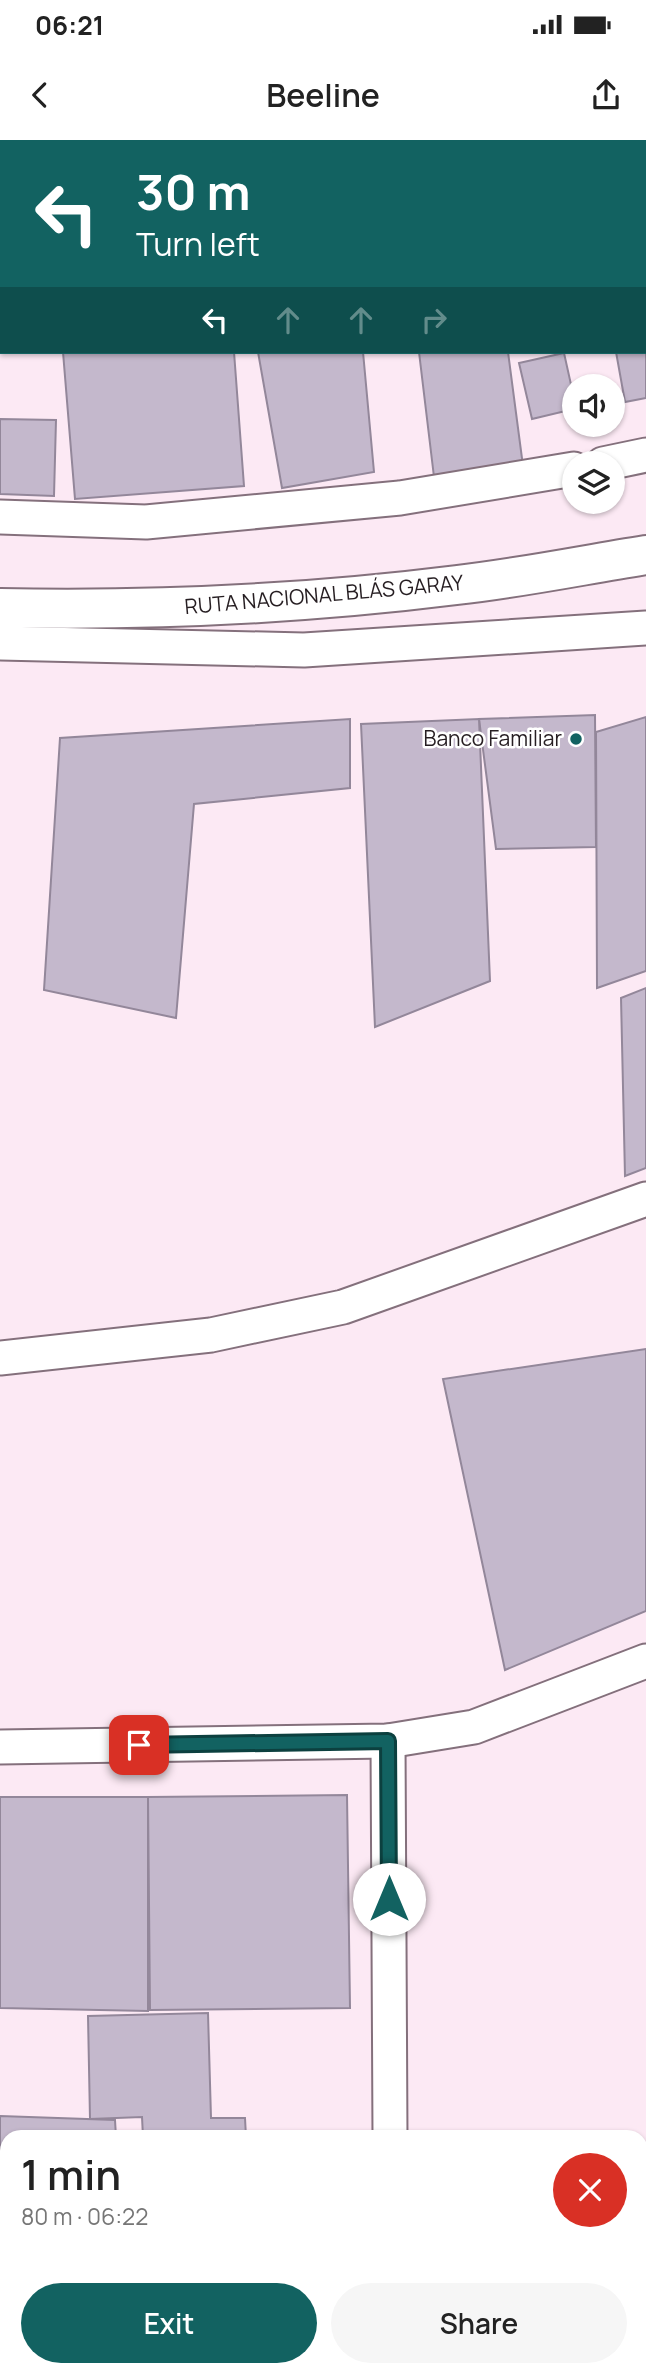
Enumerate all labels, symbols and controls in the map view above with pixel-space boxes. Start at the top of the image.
text: 06:21 [35,7,104,43]
text: Beeline [266,73,380,117]
icon: back [21,76,59,114]
icon: share [587,76,625,114]
text: 30 m [136,158,251,225]
icon: left [21,168,112,259]
text: Turn left [136,222,260,266]
icon: left [196,301,234,339]
icon: ahead [269,301,307,339]
icon: ahead [342,301,380,339]
icon: right [415,301,453,339]
map controls [562,374,625,514]
button: sound [562,374,625,437]
button: layers [562,451,625,514]
street label: RUTA NACIONAL BLÁS GARAY [183,568,465,620]
place label: Banco Familiar [424,724,562,752]
marker: Banco Familiar [568,731,584,747]
pin [109,1715,169,1775]
icon: arrive [120,1726,158,1764]
position arrow [352,1862,426,1936]
text: 1 min [21,2145,121,2203]
button: close [553,2153,627,2227]
text: 80 m · 06:22 [21,2200,148,2232]
button: Exit [21,2283,317,2363]
button: Share [331,2283,627,2363]

